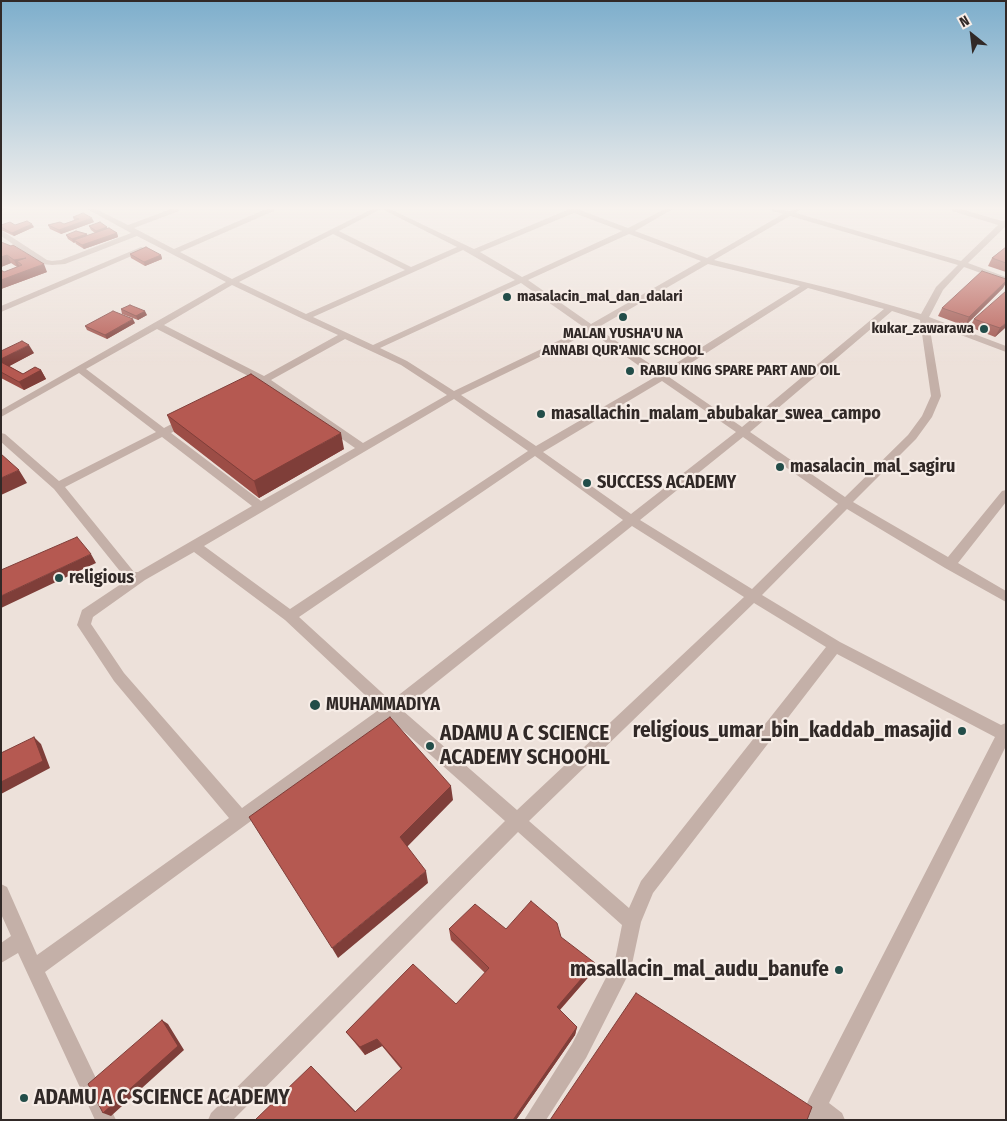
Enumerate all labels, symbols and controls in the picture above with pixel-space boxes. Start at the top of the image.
north arrow [947,10,997,60]
text: N [957,12,972,31]
place label: masalacin_mal_dan_dalari [517,288,683,306]
marker: masalacin_mal_dan_dalari [501,291,513,303]
marker: MALAN YUSHA'U NA ANNABI QUR'ANIC SCHOOL [617,311,629,323]
place label: kukar_zawarawa [872,320,974,338]
marker: kukar_zawarawa [978,323,990,335]
place label: MALAN YUSHA'U NA ANNABI QUR'ANIC SCHOOL [542,325,704,360]
place label: RABIU KING SPARE PART AND OIL [640,362,840,380]
marker: RABIU KING SPARE PART AND OIL [624,365,636,377]
place label: masallachin_malam_abubakar_swea_campo [551,403,881,425]
marker: masallachin_malam_abubakar_swea_campo [535,408,547,420]
place label: masalacin_mal_sagiru [790,456,955,478]
marker: masalacin_mal_sagiru [774,461,786,473]
place label: SUCCESS ACADEMY [597,472,736,494]
marker: SUCCESS ACADEMY [581,477,593,489]
place label: religious [69,567,134,589]
marker: religious [53,572,65,584]
place label: MUHAMMADIYA [326,694,440,716]
marker: MUHAMMADIYA [308,698,322,712]
place label: religious_umar_bin_kaddab_masajid [633,718,952,744]
place label: ADAMU A C SCIENCE ACADEMY SCHOOHL [440,721,610,771]
marker: religious_umar_bin_kaddab_masajid [956,725,968,737]
marker: ADAMU A C SCIENCE ACADEMY SCHOOHL [424,740,436,752]
place label: masallacin_mal_audu_banufe [570,957,829,983]
marker: masallacin_mal_audu_banufe [833,964,845,976]
place label: ADAMU A C SCIENCE ACADEMY [34,1085,290,1111]
marker: ADAMU A C SCIENCE ACADEMY [18,1092,30,1104]

